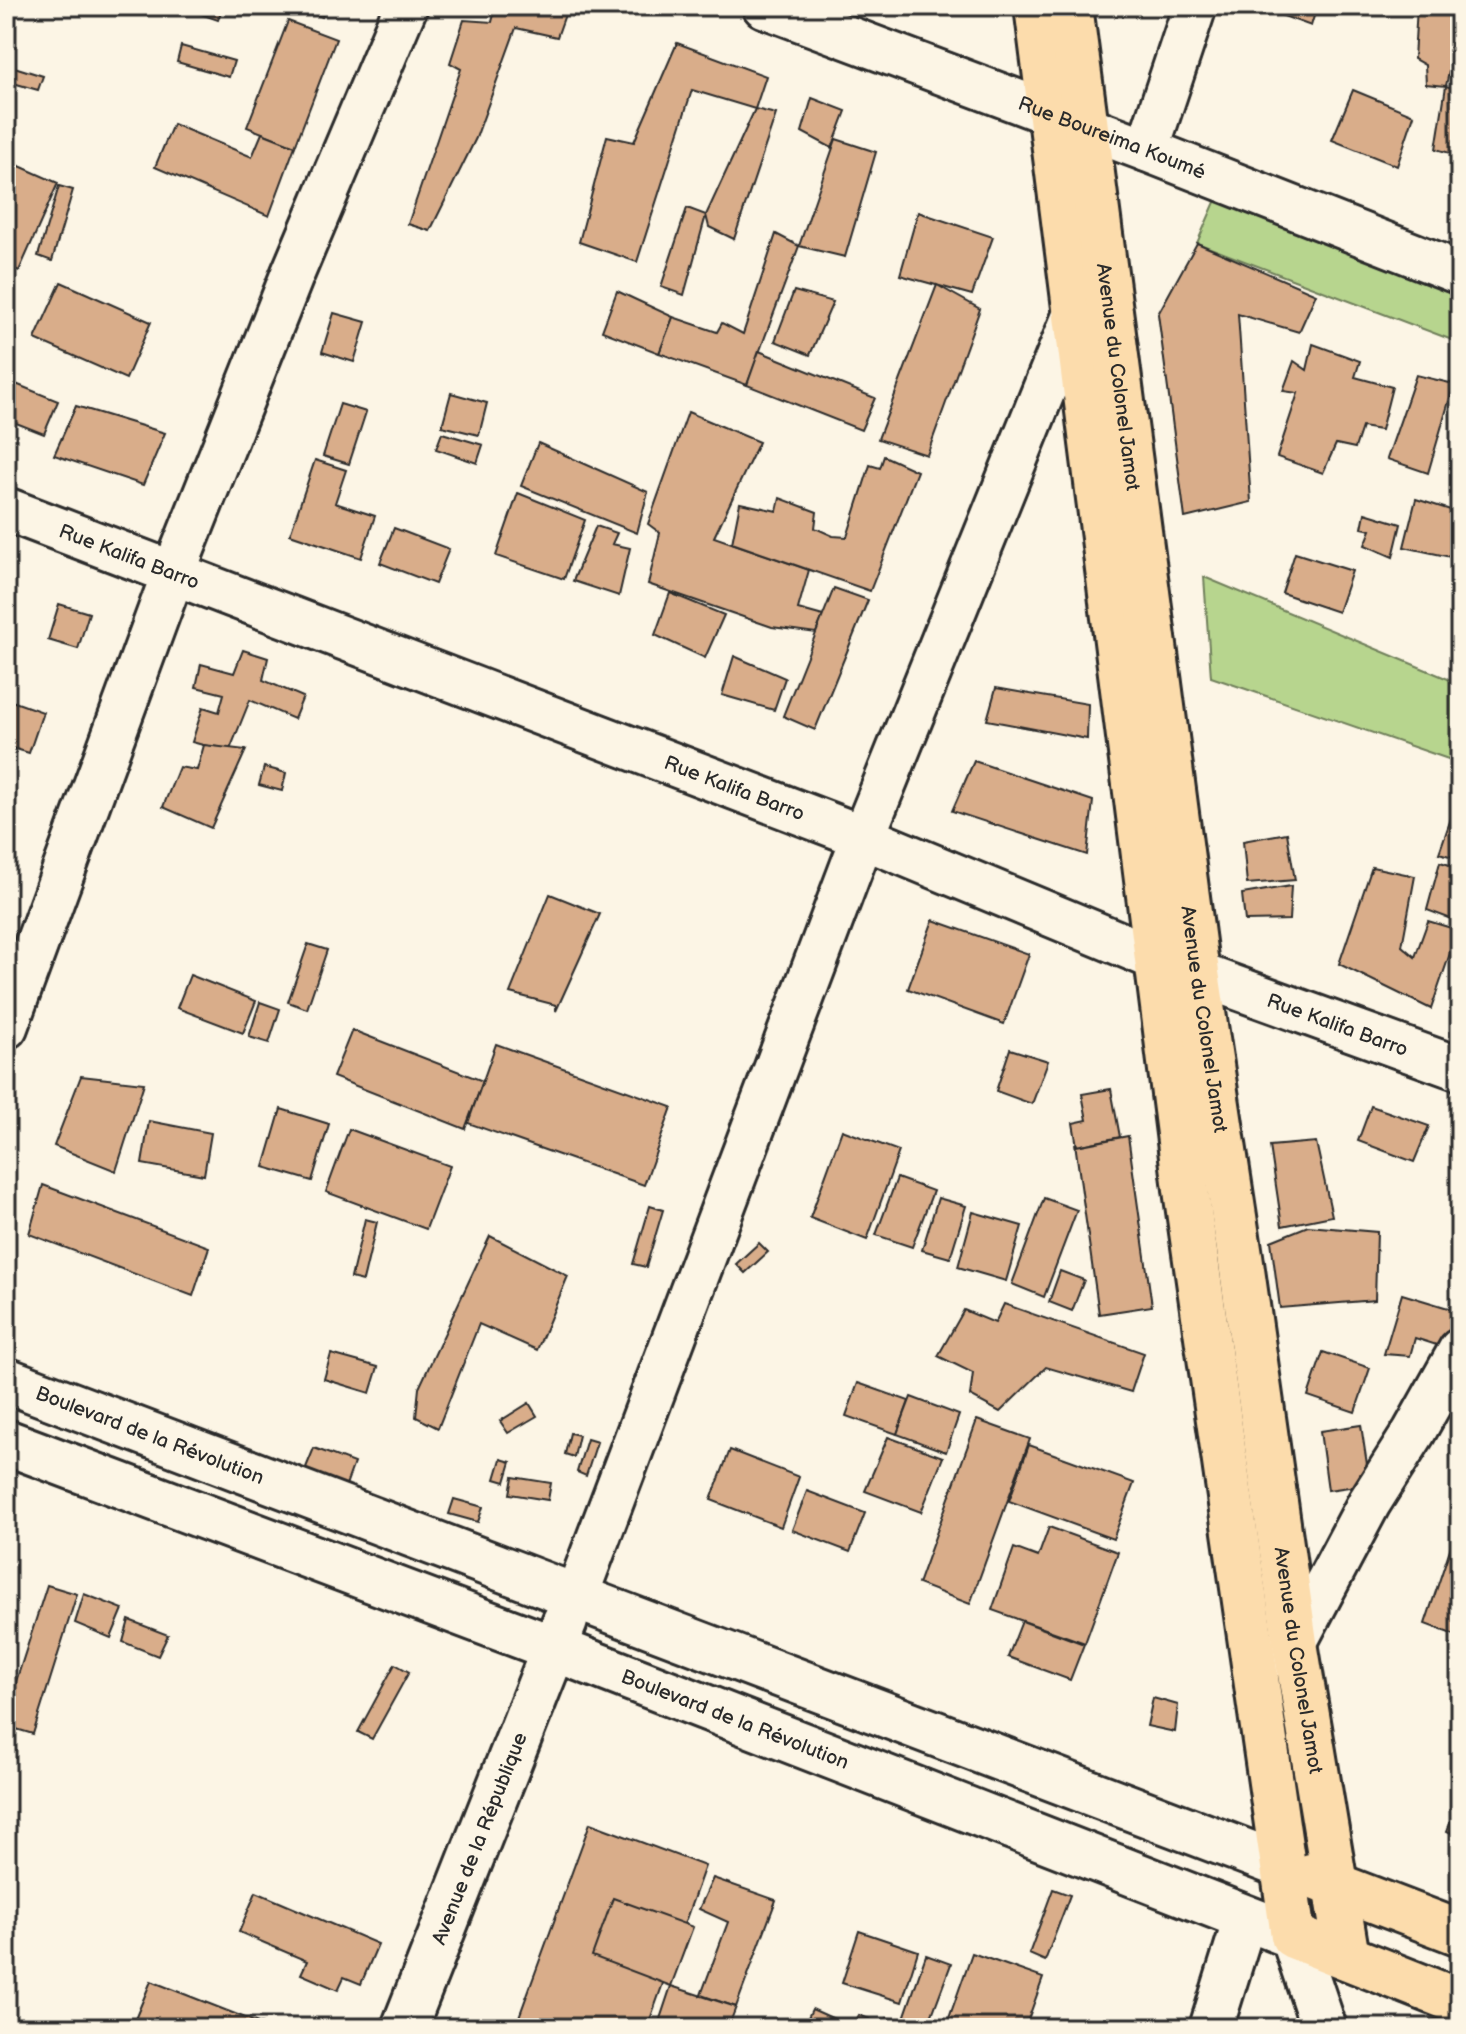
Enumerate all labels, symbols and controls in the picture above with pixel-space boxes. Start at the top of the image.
street label: Rue Boureima Koumé [1015,92,1209,185]
street label: Avenue du Colonel Jamot [1091,262,1145,492]
street label: Rue Kalifa Barro [55,519,203,595]
street label: Rue Kalifa Barro [660,751,808,826]
street label: Avenue du Colonel Jamot [1175,904,1232,1134]
street label: Rue Kalifa Barro [1263,989,1411,1062]
street label: Boulevard de la Révolution [32,1381,267,1490]
street label: Avenue du Colonel Jamot [1268,1545,1327,1775]
street label: Boulevard de la Révolution [618,1665,852,1775]
street label: Avenue de la République [427,1729,533,1948]

